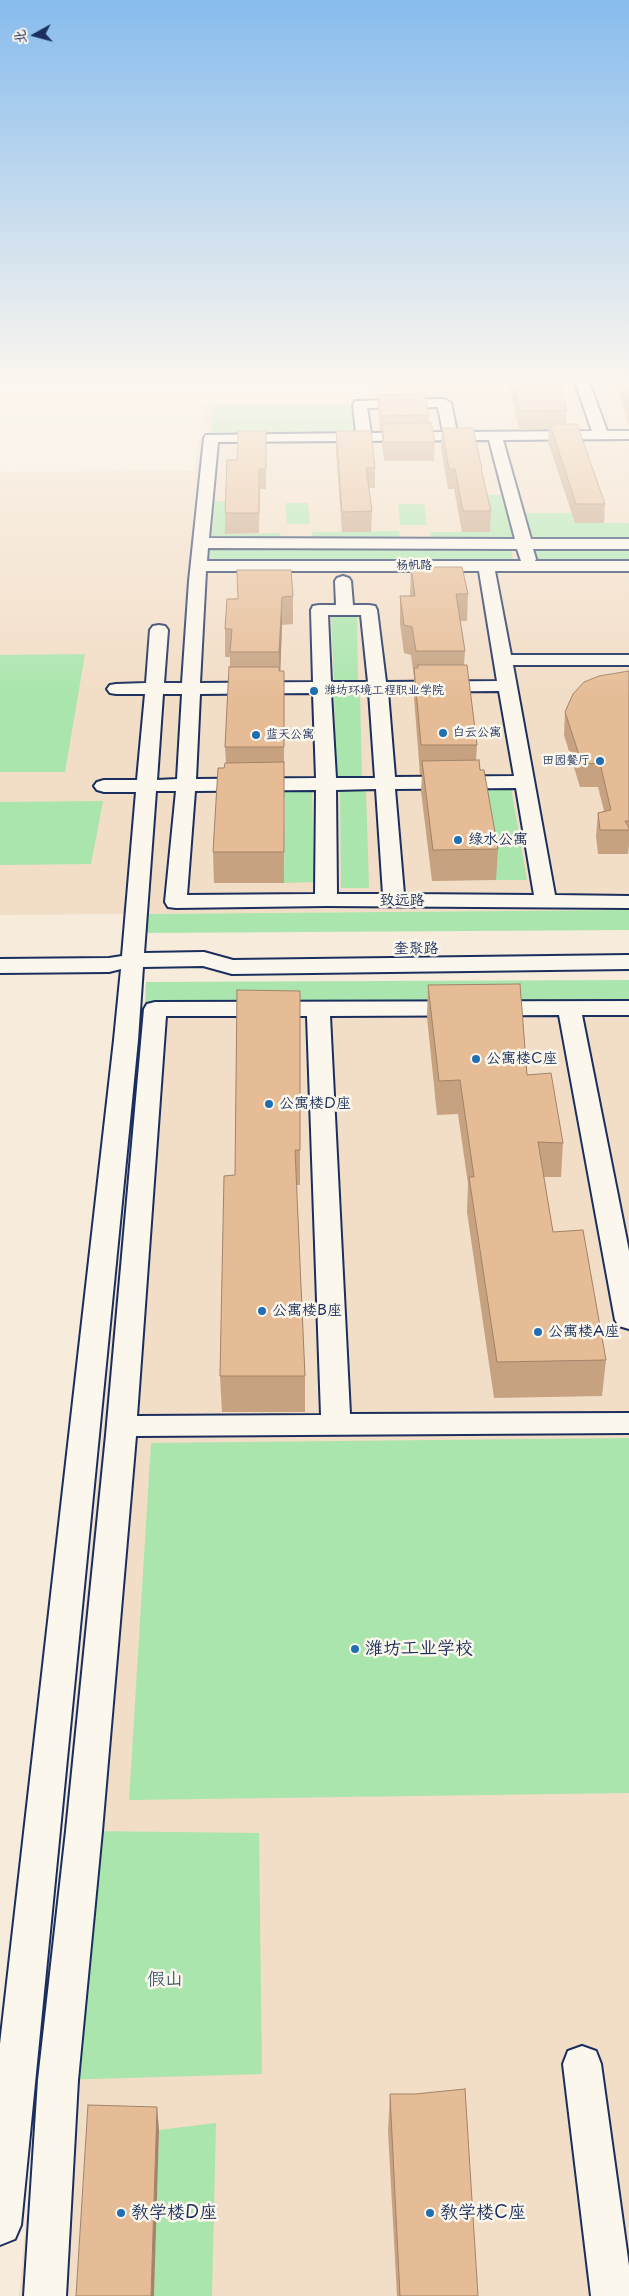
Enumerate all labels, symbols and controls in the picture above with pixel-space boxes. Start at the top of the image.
north arrow [10,10,60,60]
text: 北 [8,29,31,45]
street label: 杨帆路 [396,559,432,573]
place label: 潍坊环境工程职业学院 [324,684,444,698]
marker: 潍坊环境工程职业学院 [308,685,320,697]
place label: 白云公寓 [453,726,501,740]
marker: 白云公寓 [437,727,449,739]
place label: 蓝天公寓 [266,728,314,742]
marker: 蓝天公寓 [250,729,262,741]
place label: 田园餐厅 [542,754,590,768]
marker: 田园餐厅 [594,755,606,767]
place label: 绿水公寓 [468,831,528,849]
marker: 绿水公寓 [452,834,464,846]
street label: 致远路 [380,892,424,910]
street label: 奎聚路 [394,940,438,958]
place label: 公寓楼C座 [486,1050,558,1068]
marker: 公寓楼C座 [470,1053,482,1065]
place label: 公寓楼D座 [279,1095,351,1113]
marker: 公寓楼D座 [263,1098,275,1110]
place label: 公寓楼B座 [272,1302,342,1320]
marker: 公寓楼B座 [256,1305,268,1317]
place label: 公寓楼A座 [548,1323,619,1341]
marker: 公寓楼A座 [532,1326,544,1338]
place label: 潍坊工业学校 [365,1638,473,1660]
marker: 潍坊工业学校 [349,1643,361,1655]
park label: 假山 [147,1969,183,1991]
place label: 教学楼D座 [131,2202,217,2224]
place label: 教学楼C座 [440,2202,526,2224]
marker: 教学楼D座 [115,2207,127,2219]
marker: 教学楼C座 [424,2207,436,2219]

